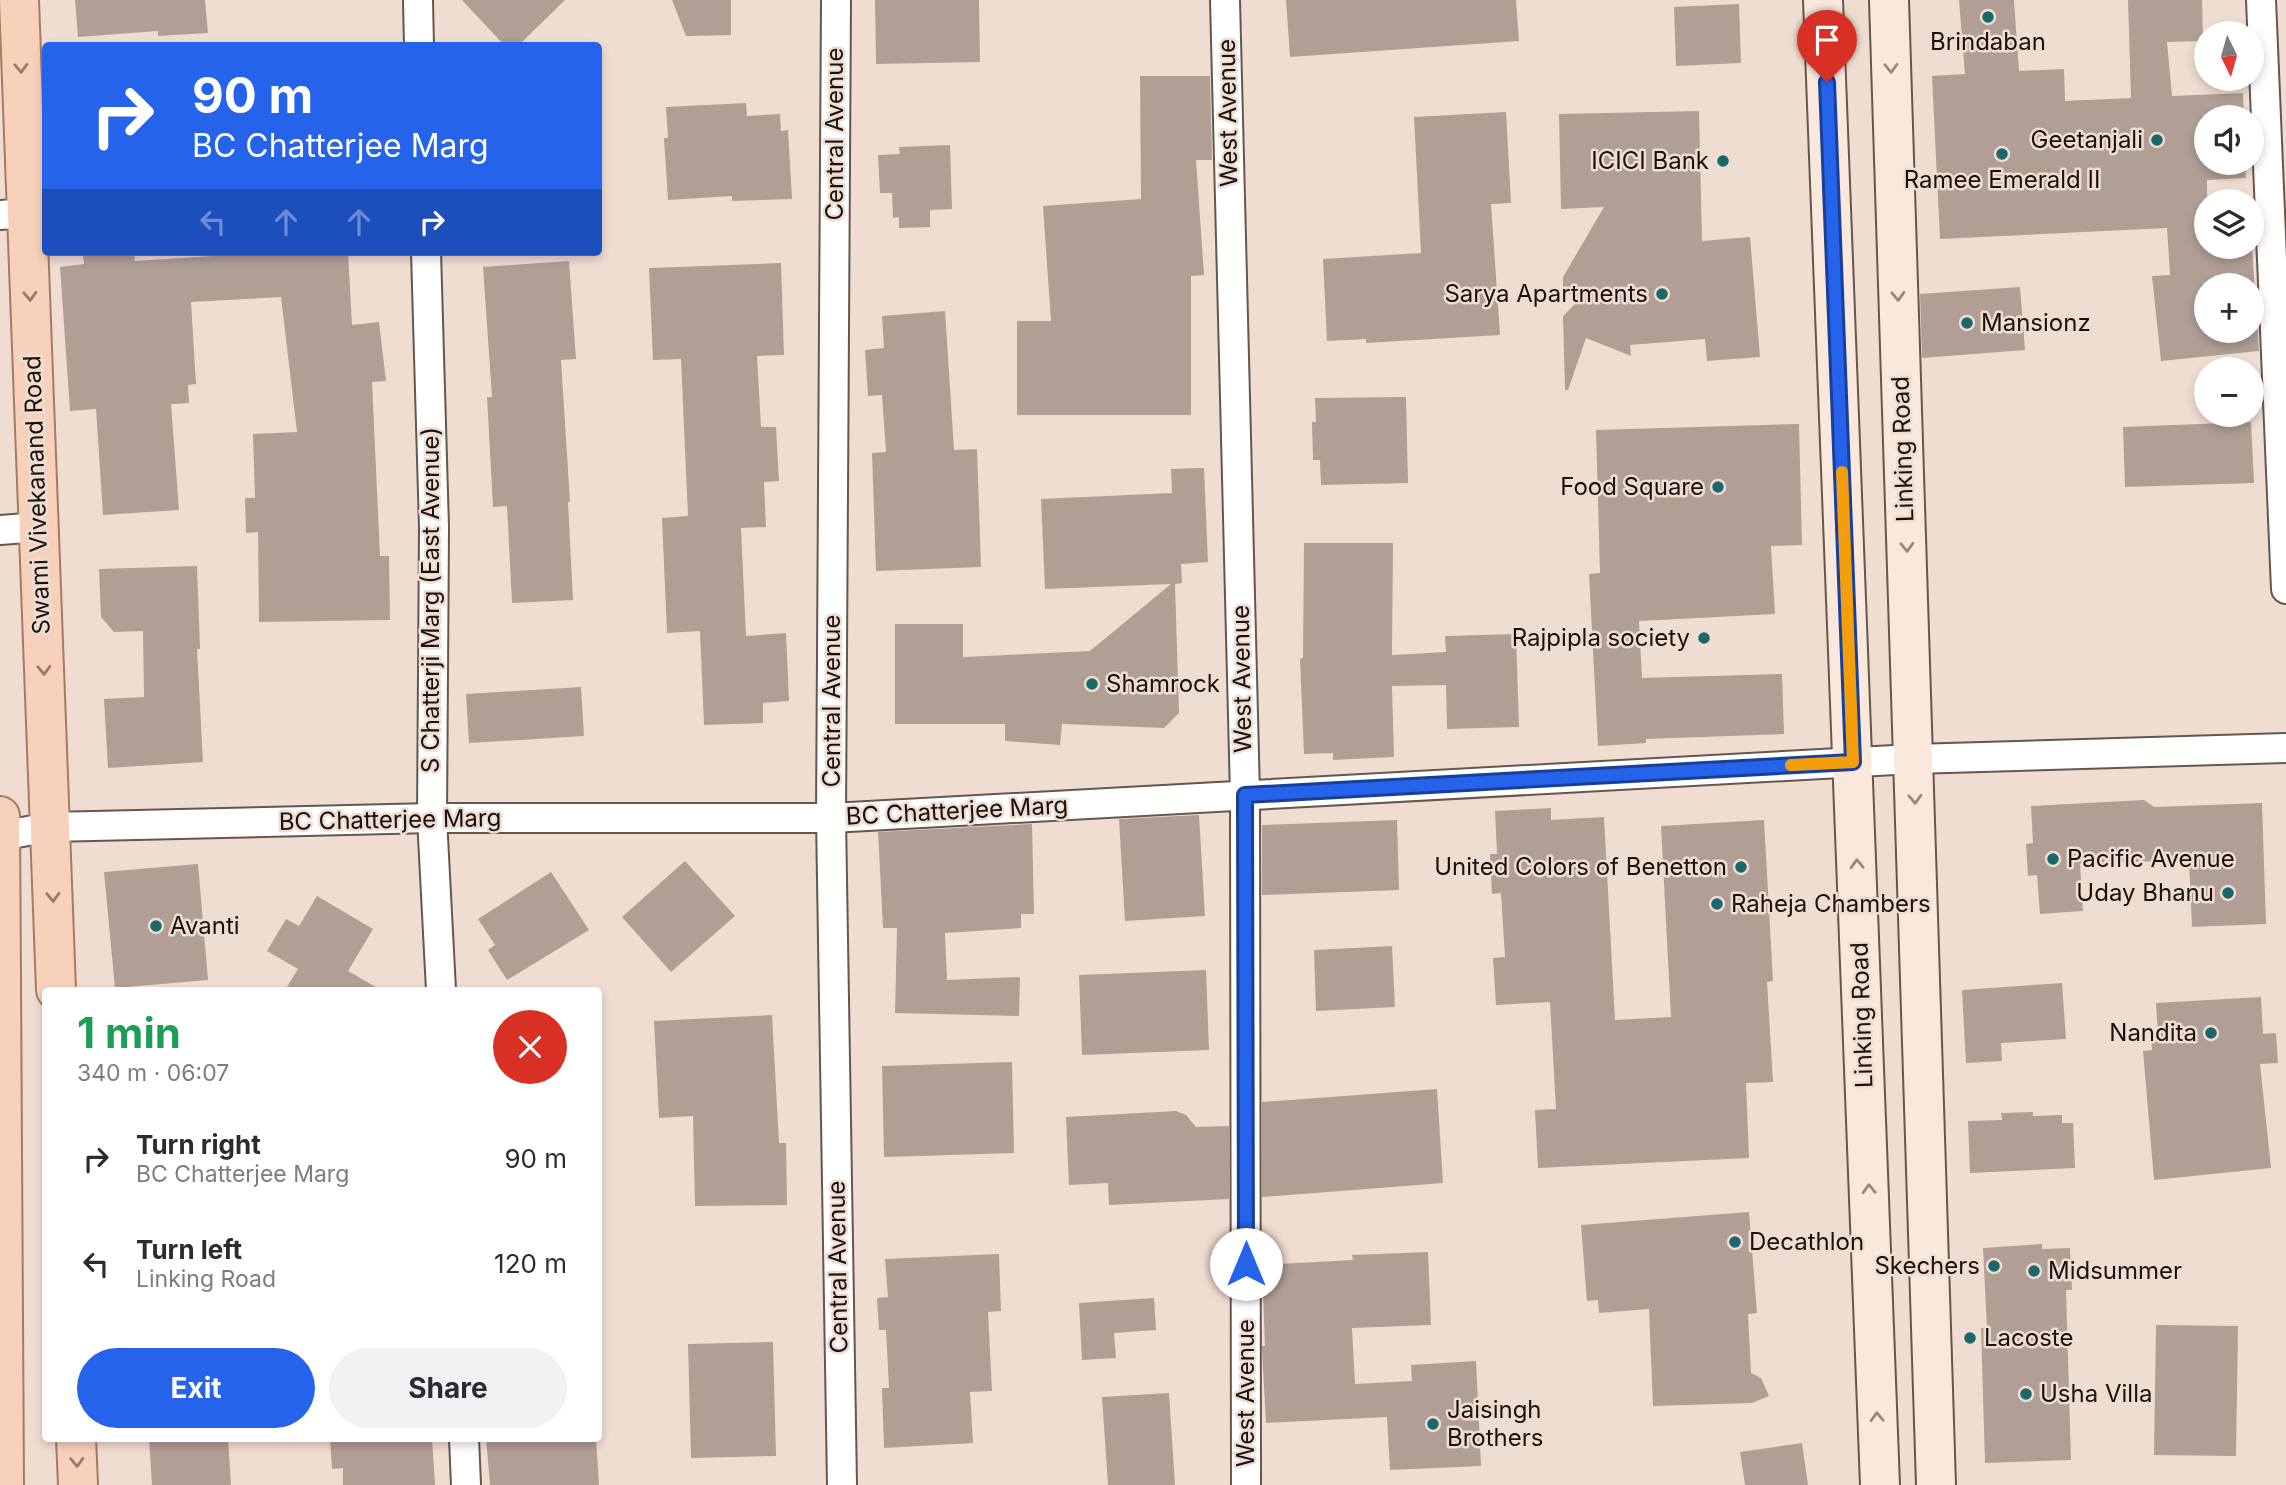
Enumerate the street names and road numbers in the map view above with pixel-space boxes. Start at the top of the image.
street label: West Avenue [1212,39,1243,187]
street label: Central Avenue [820,48,849,220]
street label: Swami Vivekanand Road [17,355,56,635]
street label: Linking Road [1885,376,1920,523]
street label: S Chatterji Marg (East Avenue) [416,427,445,773]
street label: West Avenue [1226,605,1257,753]
street label: Central Avenue [817,615,846,787]
street label: BC Chatterjee Marg [845,790,1069,831]
street label: BC Chatterjee Marg [278,803,501,836]
street label: Linking Road [1844,942,1879,1089]
street label: Central Avenue [821,1180,854,1354]
street label: West Avenue [1231,1319,1260,1467]

